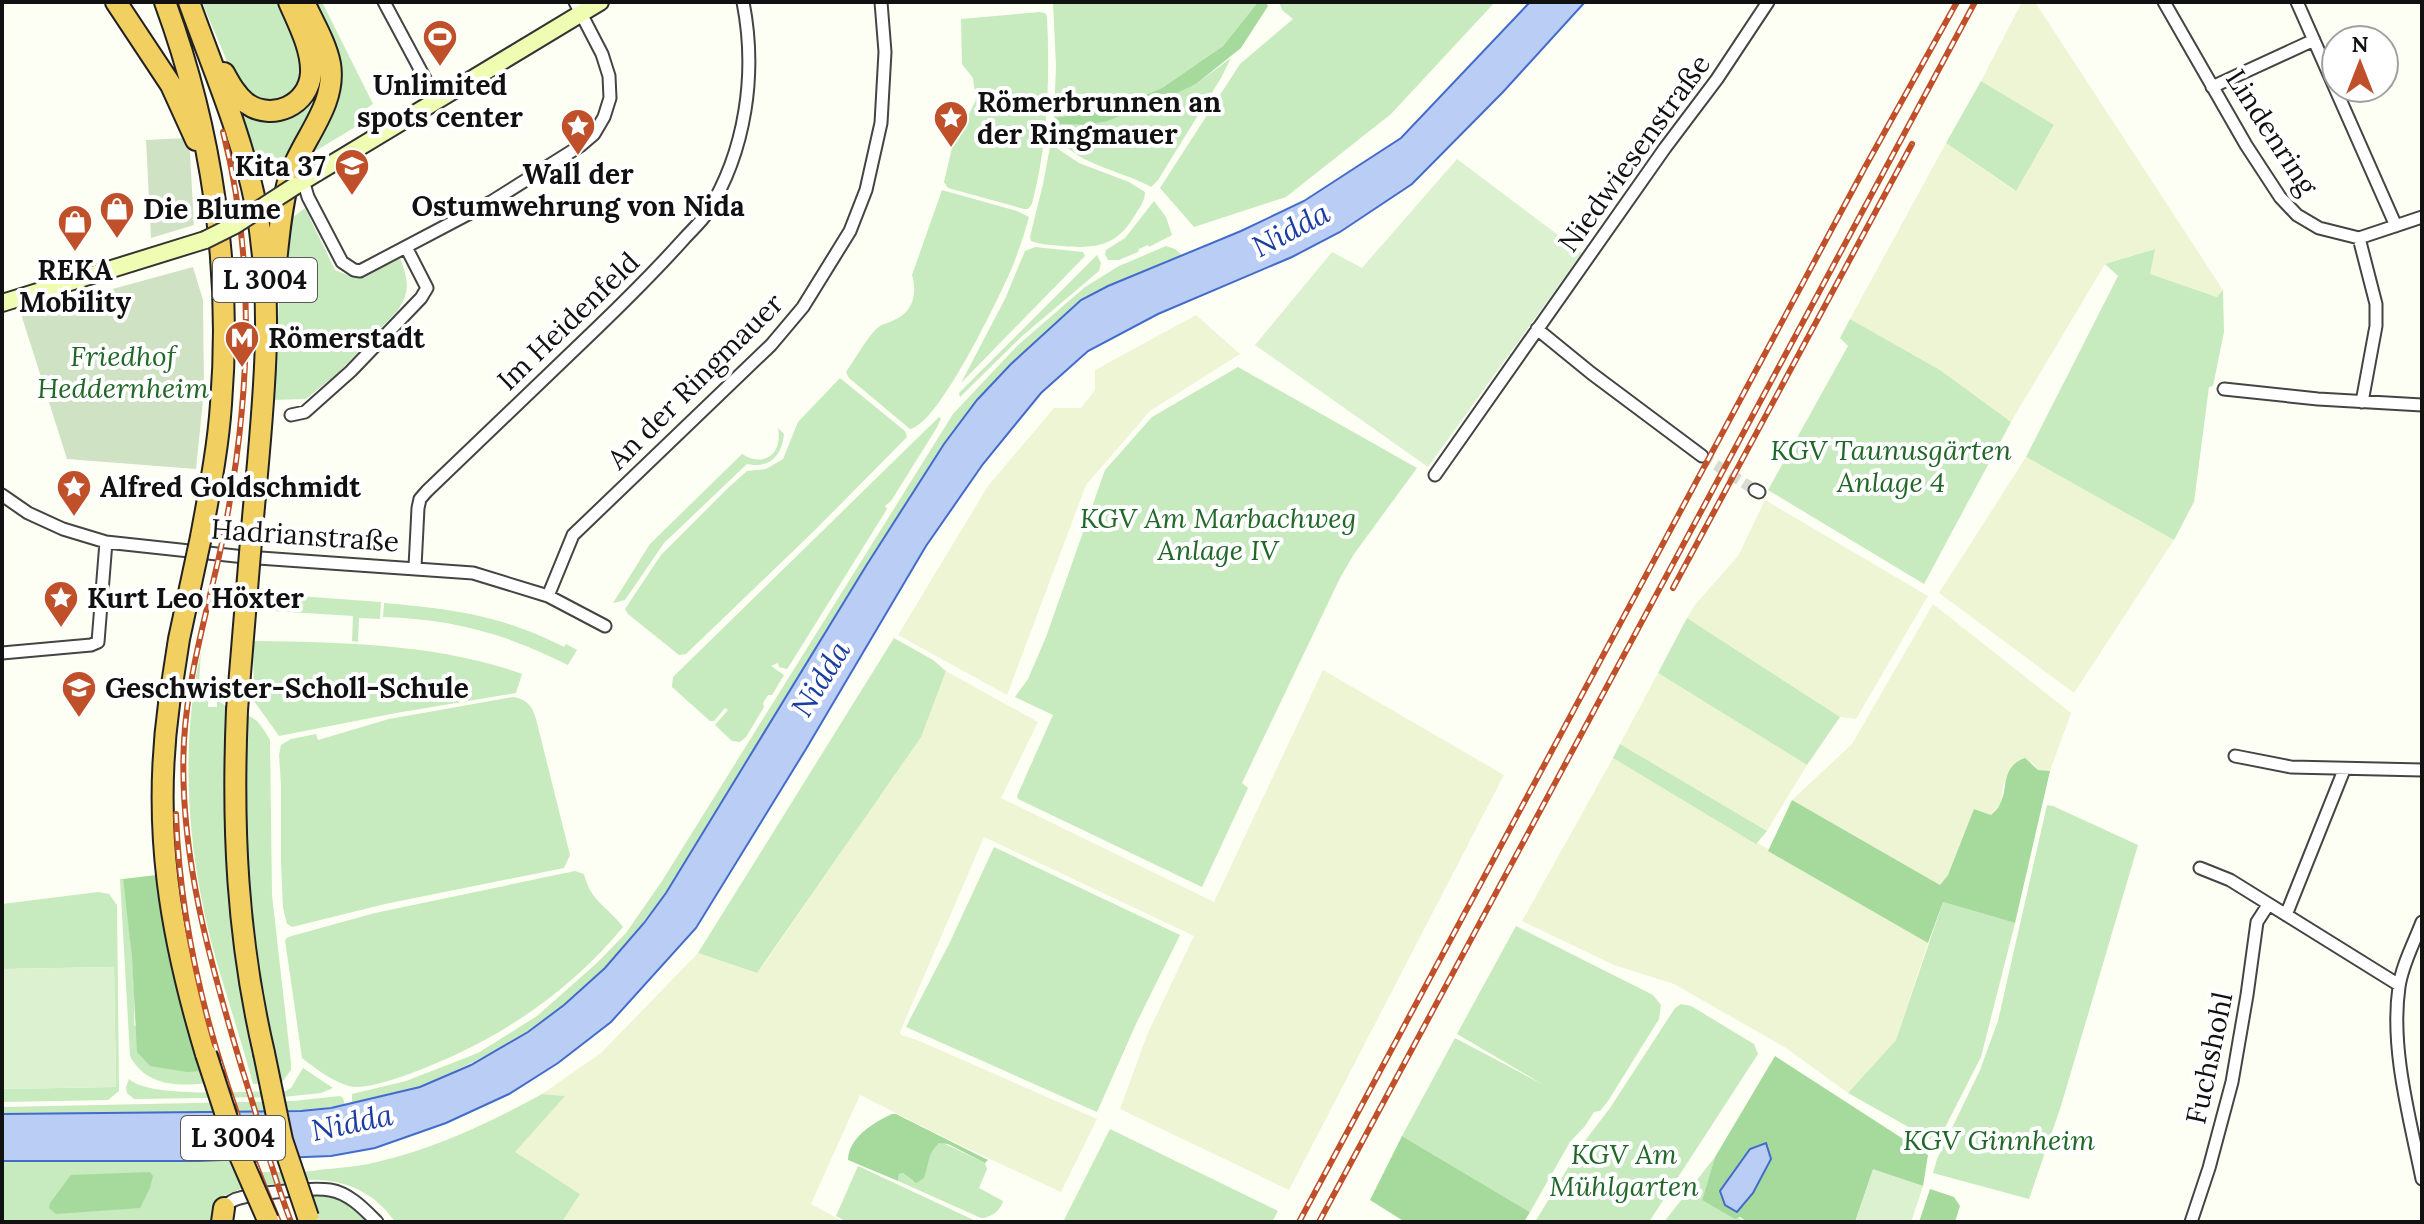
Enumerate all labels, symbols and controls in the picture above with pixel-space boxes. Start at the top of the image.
sports icon: Unlimited spots center [421,18,459,68]
north arrow [2320,24,2400,104]
text: N [2351,30,2369,58]
street label: Niedwiesenstraße [1550,47,1718,259]
street label: Lindenring [2218,62,2326,202]
place label: Unlimited spots center [357,67,524,135]
place label: Römerbrunnen an der Ringmauer [977,84,1221,152]
place icon: Römerbrunnen an der Ringmauer [932,99,970,149]
place icon: Wall der Ostumwehrung von Nida [559,107,597,157]
school or university icon: Kita 37 [333,147,371,197]
place label: Kita 37 [235,148,326,184]
place label: Wall der Ostumwehrung von Nida [411,156,745,224]
shop icon: Die Blume [98,190,136,240]
place label: Die Blume [143,191,281,227]
water label: Nidda [1245,193,1336,265]
shop icon: REKA Mobility [56,203,94,253]
street label: Im Heidenfeld [489,244,647,398]
place label: REKA Mobility [19,252,132,320]
road number: L 3004 [213,258,317,302]
street label: An der Ringmauer [599,285,791,477]
metro station icon: Römerstadt [223,319,261,369]
place label: Römerstadt [268,320,425,356]
park label: Friedhof Heddernheim [37,338,209,406]
park label: KGV Taunusgärten Anlage 4 [1770,432,2012,500]
place icon: Alfred Goldschmidt [55,468,93,518]
place label: Alfred Goldschmidt [100,469,361,505]
park label: KGV Am Marbachweg Anlage IV [1080,500,1356,568]
street label: Hadrianstraße [210,510,400,560]
place icon: Kurt Leo Höxter [42,579,80,629]
place label: Kurt Leo Höxter [87,580,305,616]
water label: Nidda [782,633,858,723]
school or university icon: Geschwister-Scholl-Schule [60,669,98,719]
place label: Geschwister-Scholl-Schule [105,670,469,706]
street label: Fuchshohl [2177,989,2241,1127]
water label: Nidda [308,1095,397,1149]
road number: L 3004 [181,1116,285,1160]
park label: KGV Ginnheim [1903,1122,2095,1158]
park label: KGV Am Mühlgarten [1549,1136,1699,1204]

